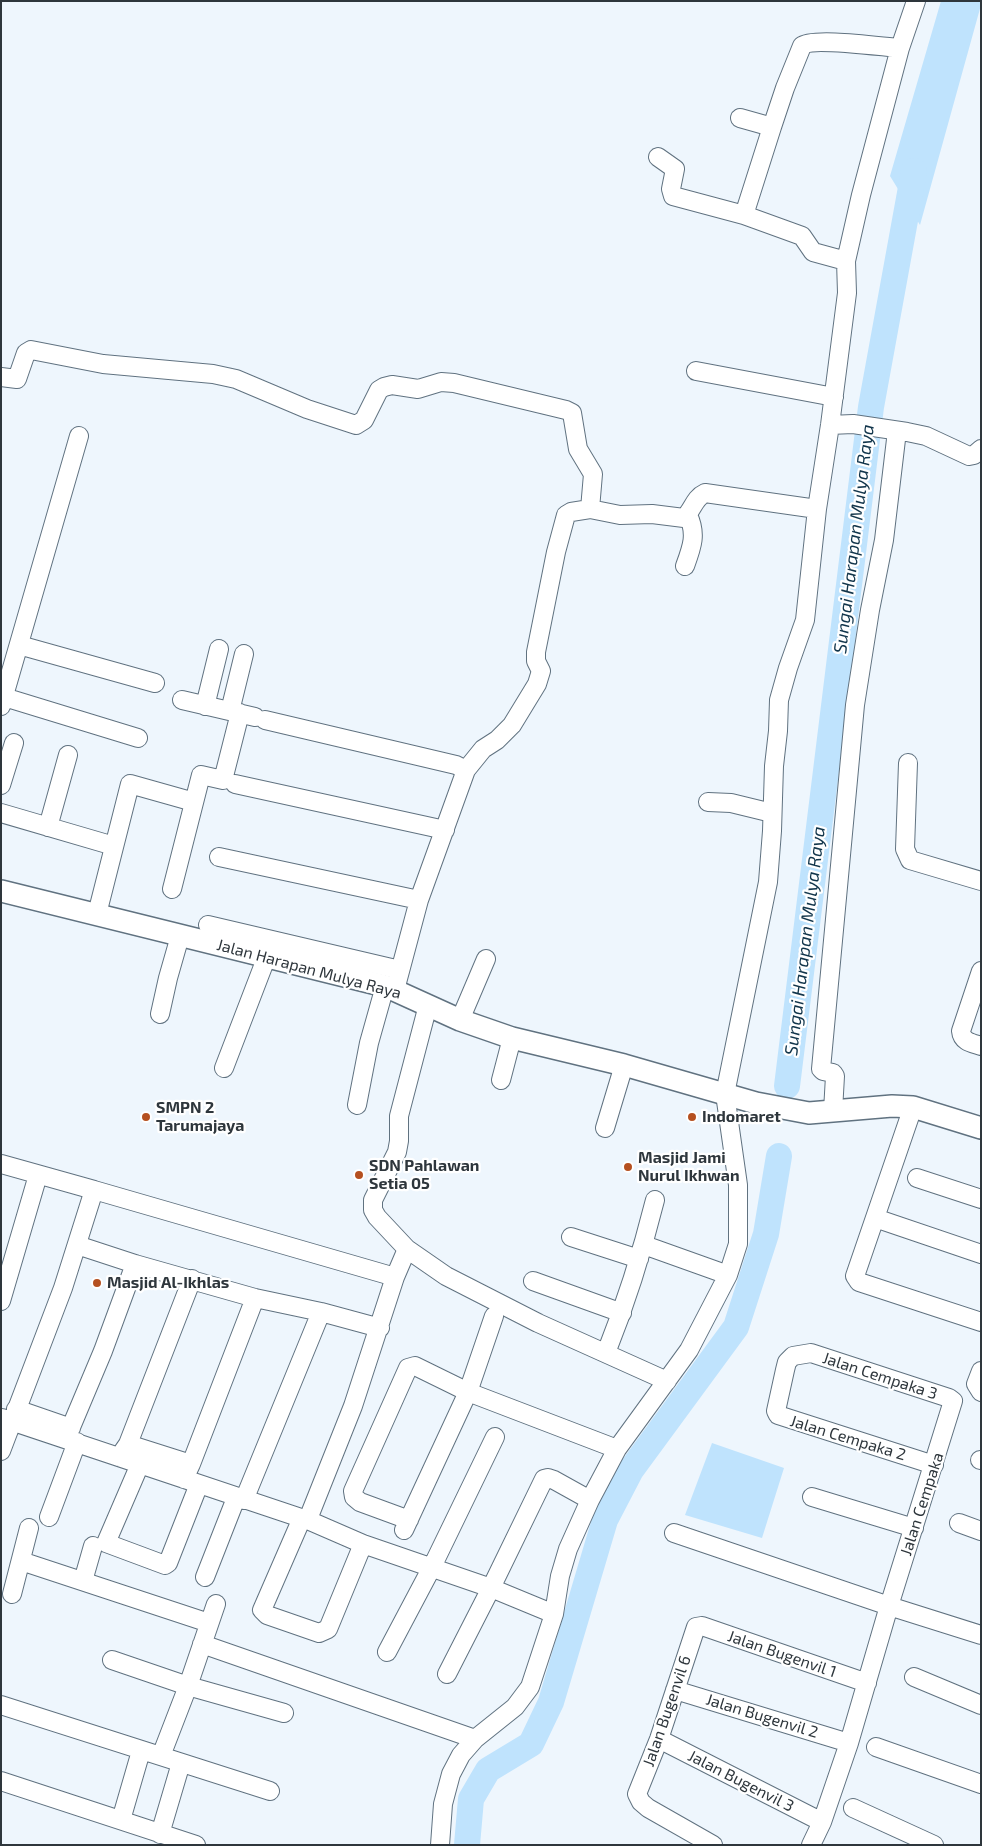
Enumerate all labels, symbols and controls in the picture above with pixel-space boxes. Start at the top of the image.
water label: Sungai Harapan Mulya Raya [829,423,879,655]
water label: Sungai Harapan Mulya Raya [780,825,830,1057]
street label: Jalan Harapan Mulya Raya [215,935,403,1003]
place label: SMPN 2 Tarumajaya [156,1098,244,1136]
place label: Indomaret [702,1107,781,1127]
marker: SMPN 2 Tarumajaya [140,1111,152,1123]
marker: Indomaret [686,1111,698,1123]
place label: Masjid Jami Nurul Ikhwan [638,1148,740,1186]
place label: SDN Pahlawan Setia 05 [369,1156,479,1194]
marker: Masjid Jami Nurul Ikhwan [622,1161,634,1173]
marker: SDN Pahlawan Setia 05 [353,1169,365,1181]
place label: Masjid Al-Ikhlas [107,1273,229,1293]
marker: Masjid Al-Ikhlas [91,1277,103,1289]
street label: Jalan Cempaka 3 [820,1348,940,1404]
street label: Jalan Cempaka 2 [788,1411,908,1465]
street label: Jalan Cempaka [896,1450,948,1558]
street label: Jalan Bugenvil 1 [725,1626,839,1682]
street label: Jalan Bugenvil 6 [639,1653,695,1769]
street label: Jalan Bugenvil 2 [704,1690,820,1742]
street label: Jalan Bugenvil 3 [685,1746,797,1816]

